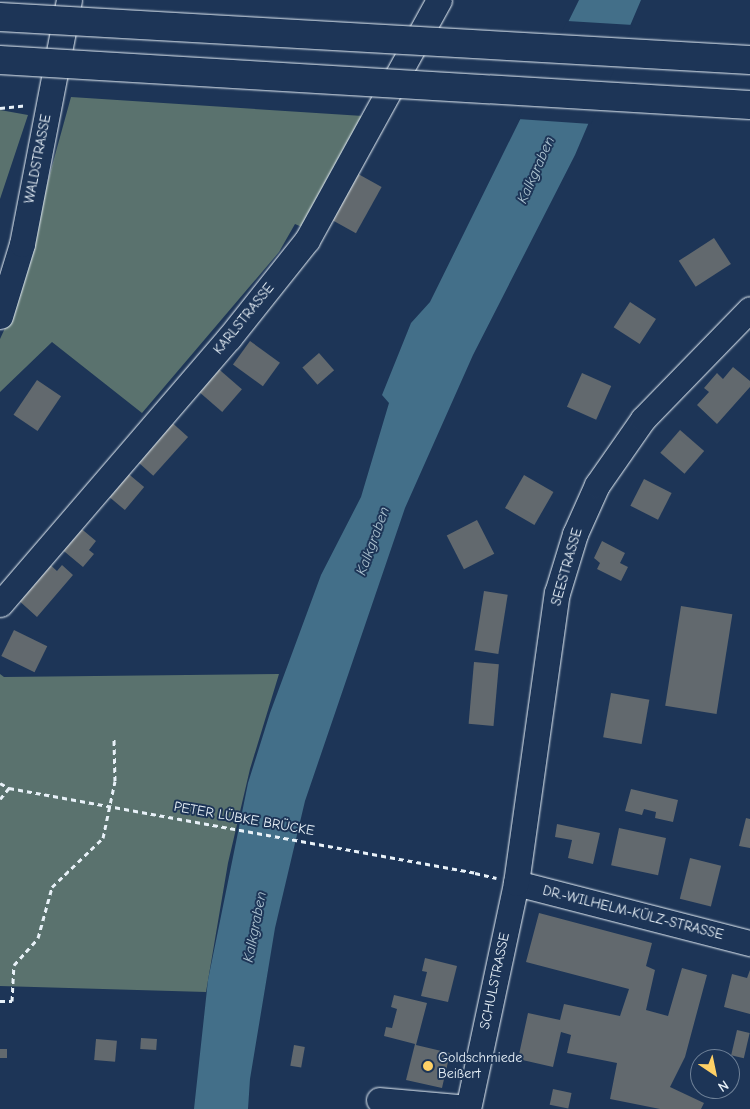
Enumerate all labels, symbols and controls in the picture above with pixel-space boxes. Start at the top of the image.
street label: WALDSTRASSE [21,113,55,205]
water label: Kalkgraben [513,134,559,206]
street label: KARLSTRASSE [210,280,278,358]
water label: Kalkgraben [352,504,394,578]
street label: SEESTRASSE [548,526,586,608]
street label: PETER LÜBKE BRÜCKE [172,798,316,840]
street label: DR.-WILHELM-KÜLZ-STRASSE [541,882,725,944]
water label: Kalkgraben [239,890,271,964]
street label: SCHULSTRASSE [477,931,513,1031]
north arrow [690,1049,740,1099]
place label: Goldschmiede Beißert [438,1050,522,1082]
marker: Goldschmiede Beißert [422,1060,434,1072]
text: N [715,1076,732,1096]

